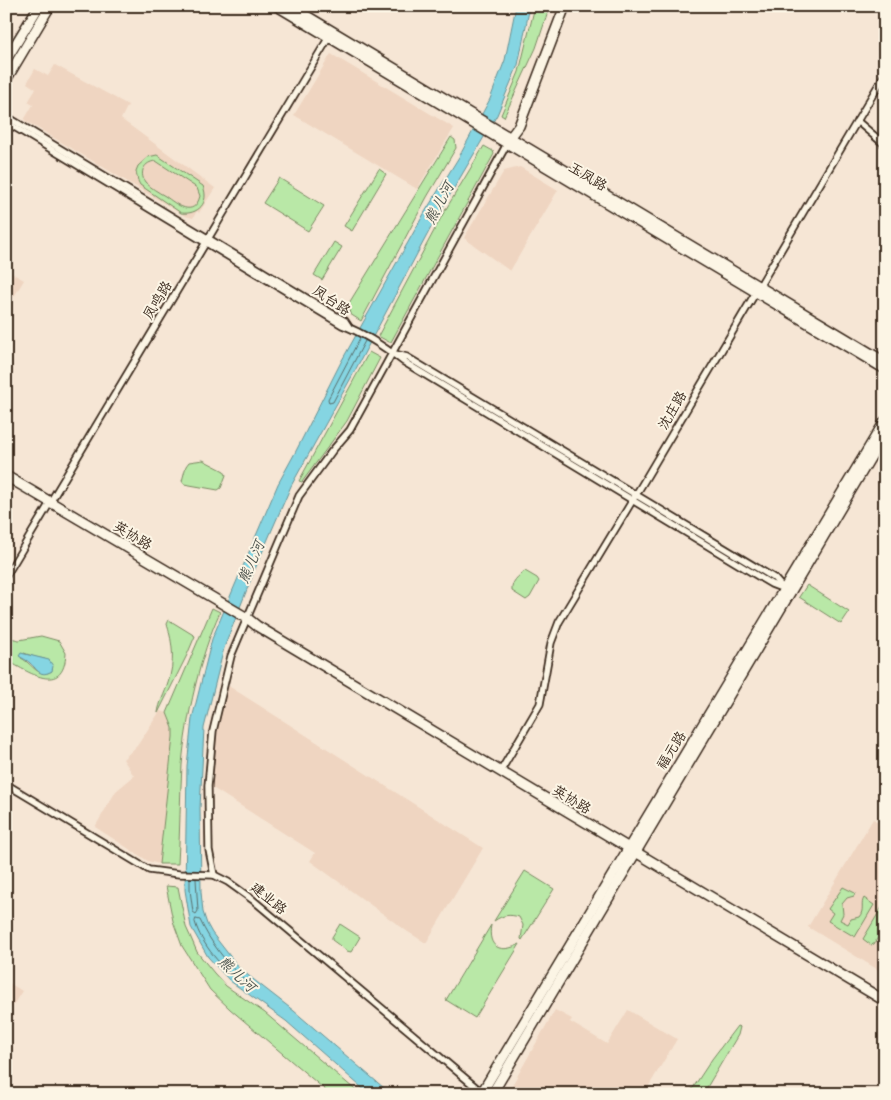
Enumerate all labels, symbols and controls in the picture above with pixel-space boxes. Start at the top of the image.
street label: 玉凤路 [565,158,610,195]
water label: 熊儿河 [420,176,459,227]
street label: 凤鸣路 [139,278,176,323]
street label: 凤台路 [310,282,354,319]
street label: 沈庄路 [655,388,690,433]
street label: 英协路 [110,517,155,554]
water label: 熊儿河 [234,535,270,586]
street label: 福元路 [653,728,690,773]
street label: 英协路 [549,781,594,818]
street label: 建业路 [247,879,290,918]
water label: 熊儿河 [214,952,262,998]

